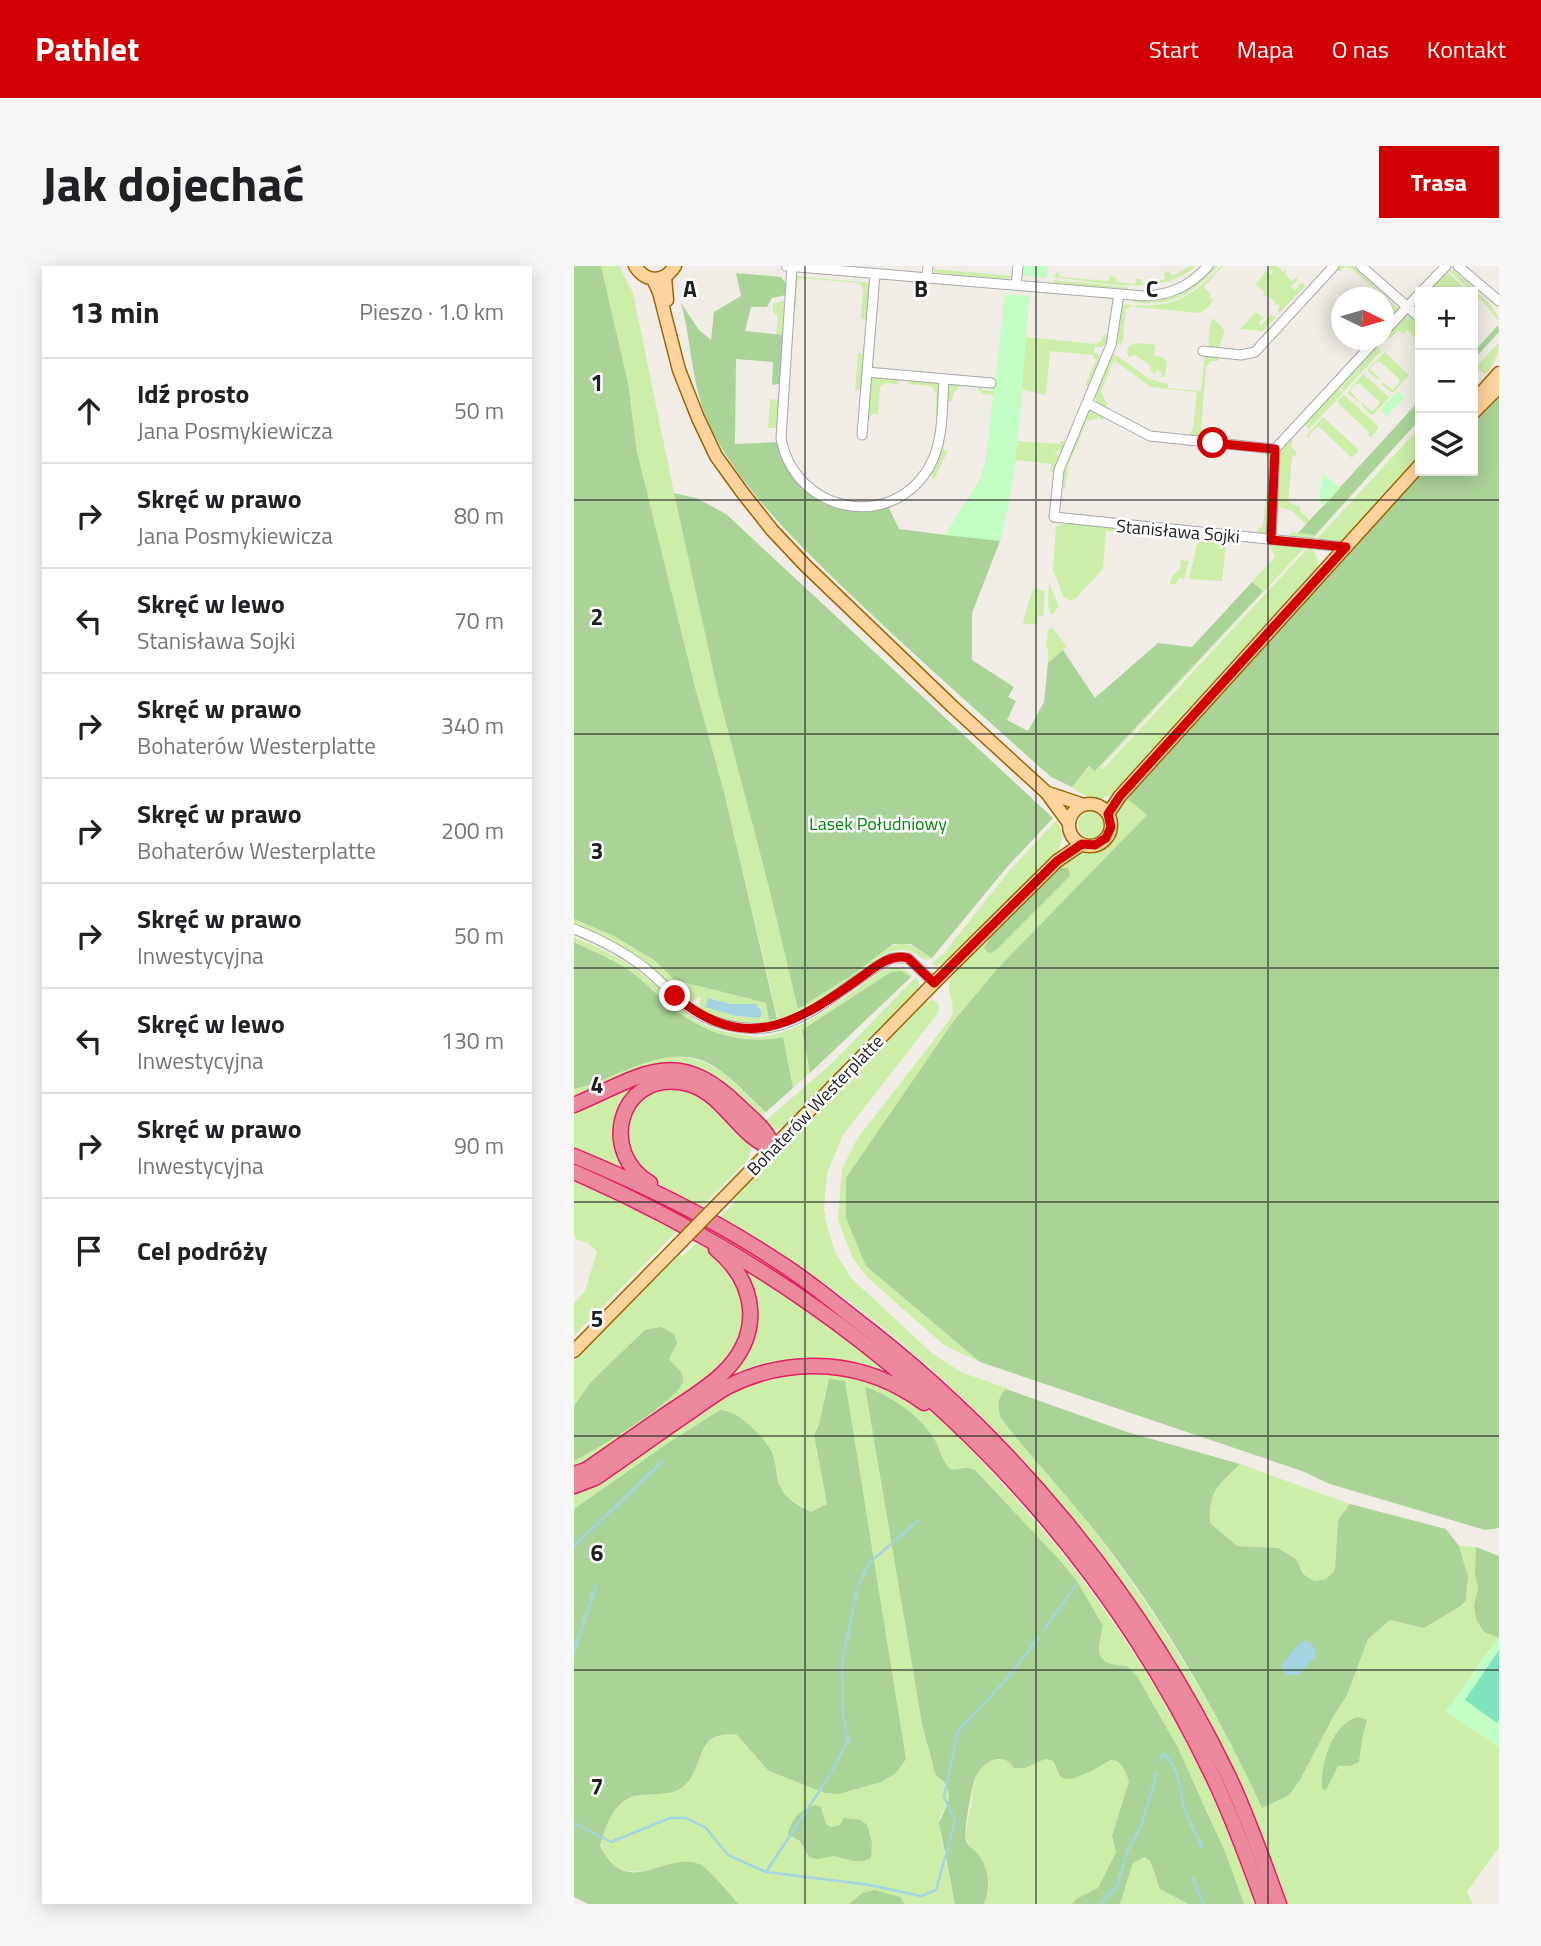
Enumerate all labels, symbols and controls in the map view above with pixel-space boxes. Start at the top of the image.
text: Pathlet [35,24,139,74]
text: Start [1149,31,1199,67]
text: Mapa [1237,31,1294,67]
text: O nas [1332,31,1389,67]
text: Kontakt [1427,31,1506,67]
text: Jak dojechać [42,145,304,220]
button: Trasa [1379,146,1499,218]
text: A [683,271,697,306]
text: B [914,271,928,306]
text: C [1146,271,1158,306]
north arrow [1331,287,1394,350]
map controls [1415,287,1478,476]
button: + [1415,287,1478,350]
text: 13 min [70,289,160,335]
text: Pieszo · 1.0 km [359,294,504,329]
button: − [1415,350,1478,413]
text: 1 [591,365,603,400]
text: Idź prosto [137,374,249,413]
icon: ahead [70,392,108,430]
text: 50 m [454,393,504,428]
text: Jana Posmykiewicza [137,413,333,448]
button: layers [1415,413,1478,476]
route start [1197,427,1228,458]
text: Skręć w prawo [137,479,302,518]
icon: right [70,497,108,535]
text: 80 m [454,498,504,533]
street label: Stanisława Sojki [1115,512,1241,550]
text: Jana Posmykiewicza [137,518,333,553]
text: Skręć w lewo [137,584,285,623]
text: 2 [591,599,603,634]
icon: left [70,602,108,640]
text: 70 m [454,603,504,638]
text: Stanisława Sojki [137,623,295,658]
text: Skręć w prawo [137,689,302,728]
icon: right [70,707,108,745]
text: 340 m [441,708,504,743]
text: Bohaterów Westerplatte [137,728,376,763]
text: Skręć w prawo [137,794,302,833]
park label: Lasek Południowy [809,810,947,837]
icon: right [70,812,108,850]
text: 200 m [441,813,504,848]
text: Bohaterów Westerplatte [137,833,376,868]
text: 3 [591,833,603,868]
text: Skręć w prawo [137,899,302,938]
icon: right [70,917,108,955]
text: 50 m [454,918,504,953]
text: Inwestycyjna [137,938,264,973]
route end [659,980,690,1011]
text: Skręć w lewo [137,1004,285,1043]
icon: left [70,1022,108,1060]
text: 130 m [441,1023,504,1058]
street label: Bohaterów Westerplatte [740,1028,890,1182]
text: Inwestycyjna [137,1043,264,1078]
text: 4 [591,1067,603,1102]
text: Skręć w prawo [137,1109,302,1148]
icon: right [70,1127,108,1165]
text: 90 m [454,1128,504,1163]
text: Inwestycyjna [137,1148,264,1183]
text: Cel podróży [137,1231,267,1270]
icon: arrive [70,1232,108,1270]
text: 5 [591,1301,603,1336]
text: 6 [591,1535,604,1570]
text: 7 [591,1769,603,1804]

